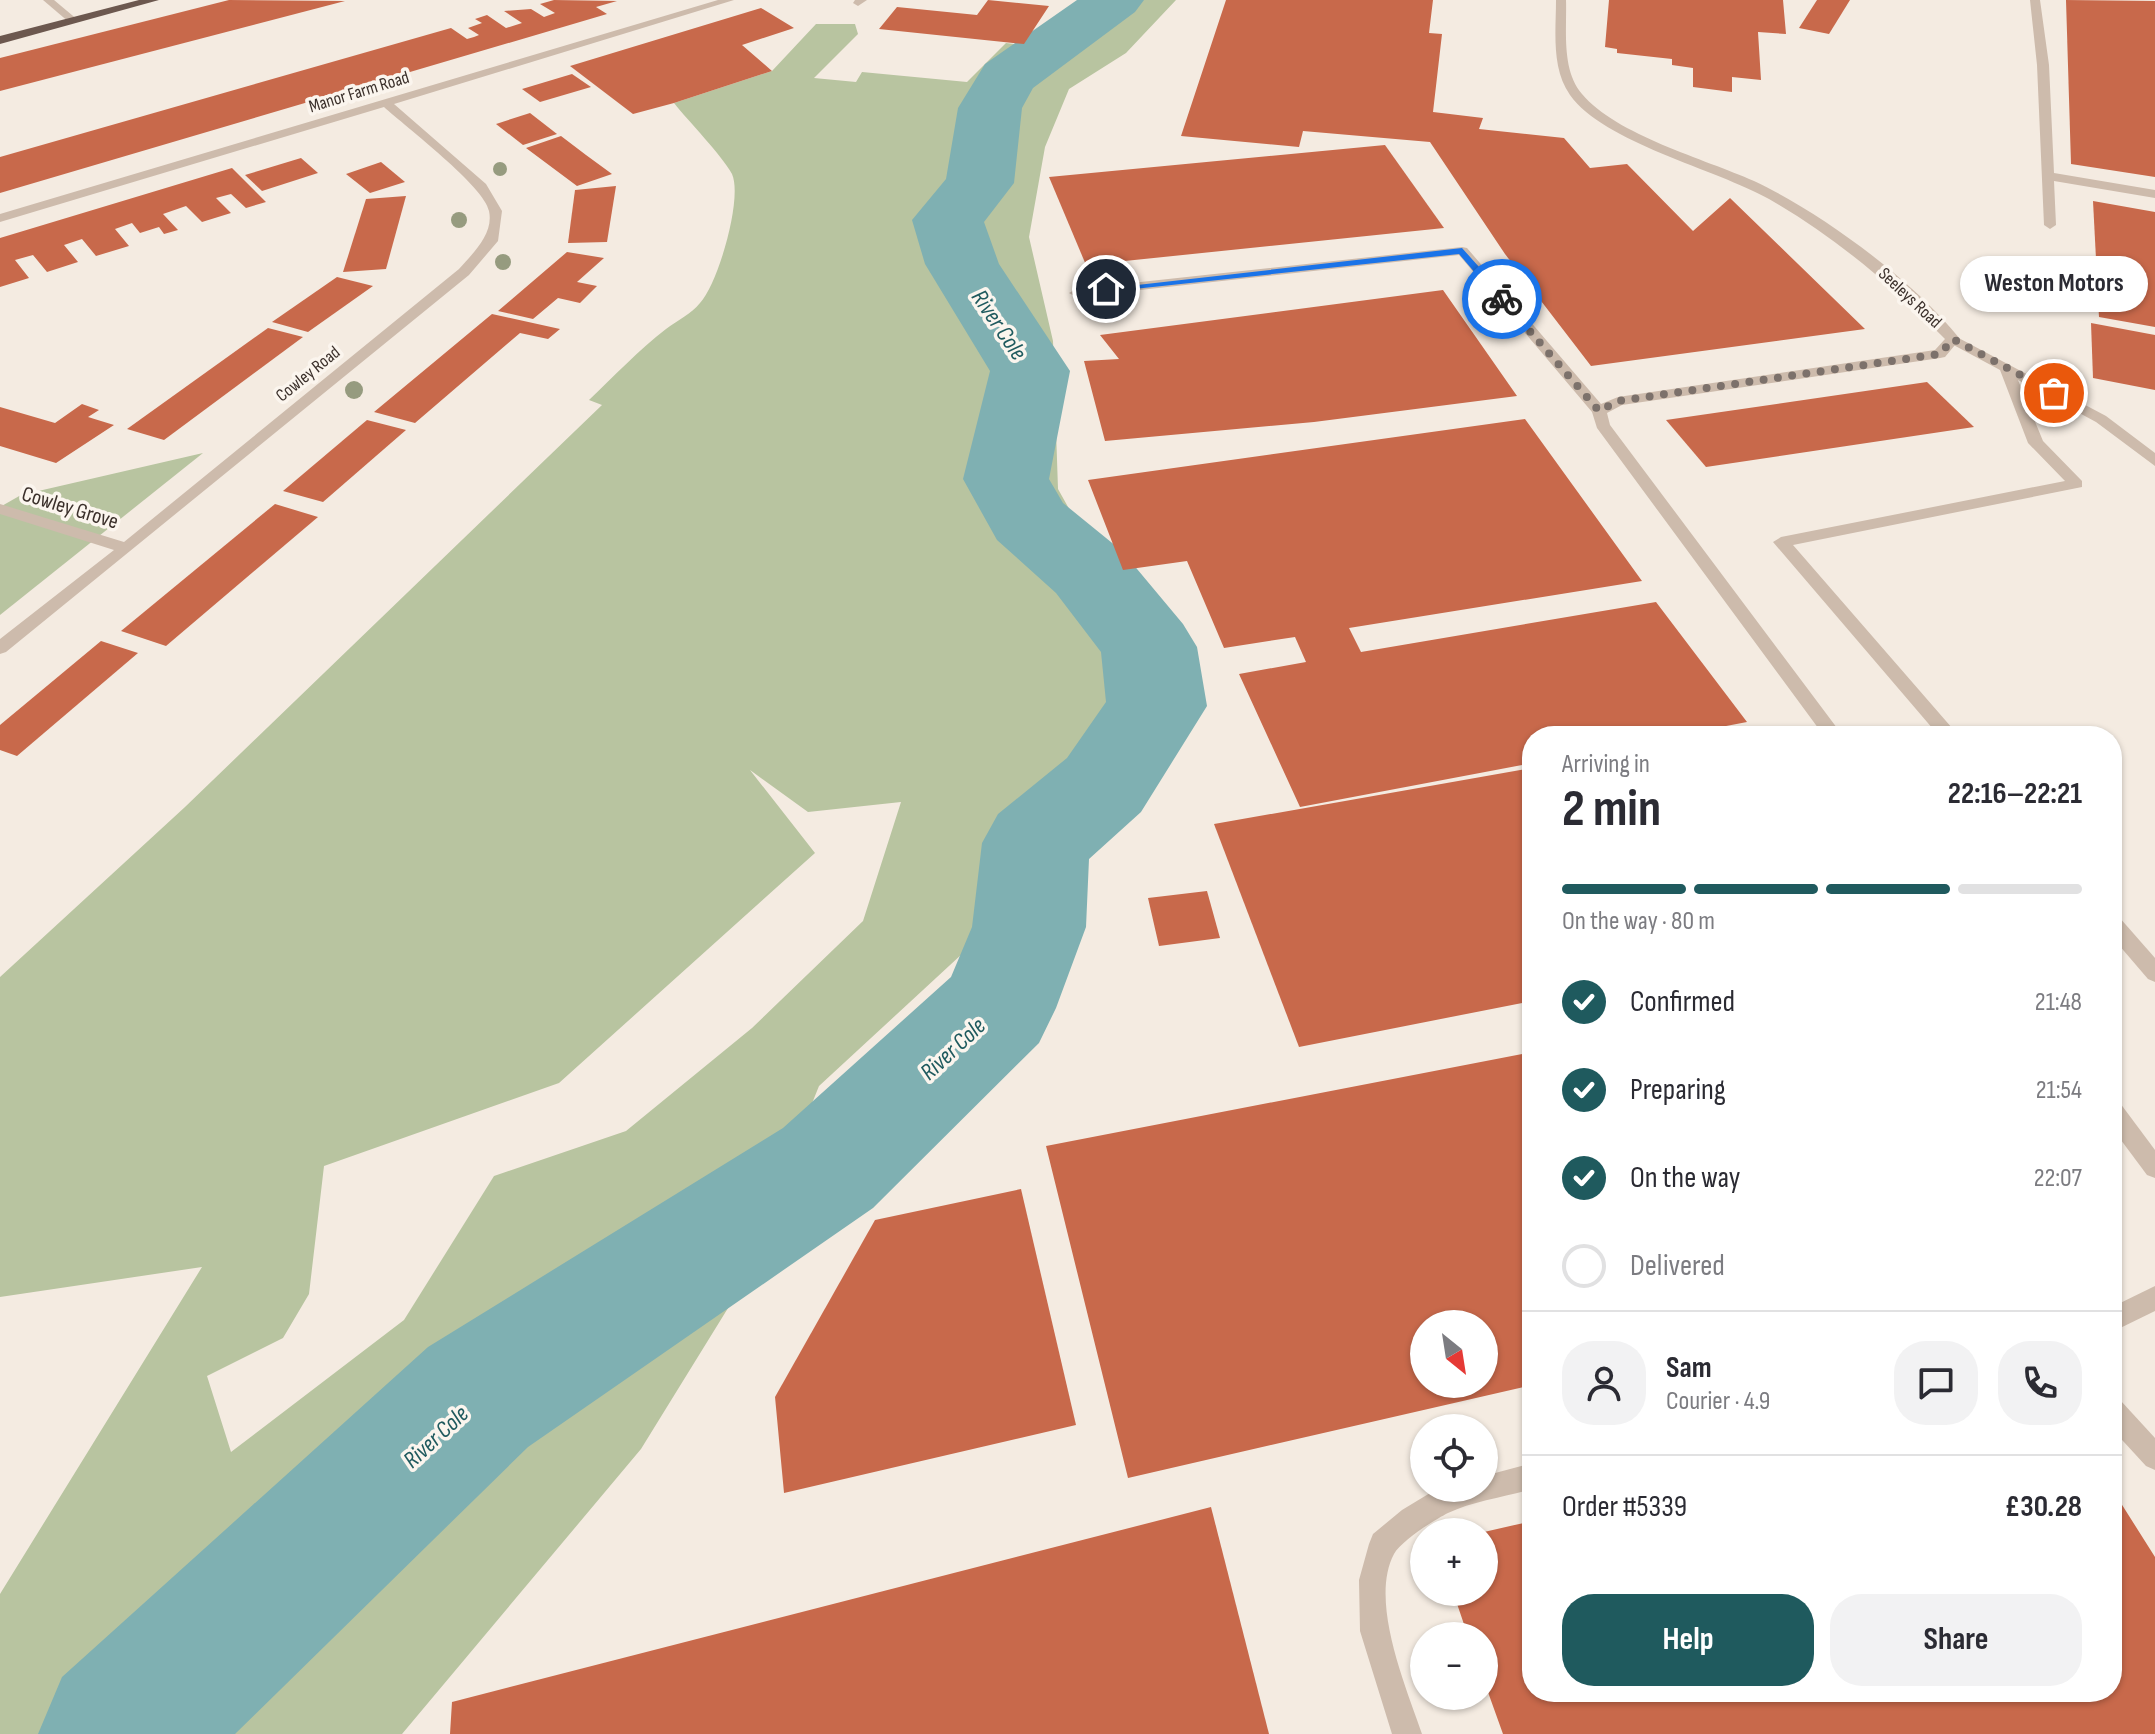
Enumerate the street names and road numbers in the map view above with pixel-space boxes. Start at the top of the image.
street label: Manor Farm Road [306,67,412,117]
street label: Seeleys Road [1874,263,1946,333]
street label: Cowley Road [272,342,344,406]
street label: Cowley Grove [18,481,122,535]

